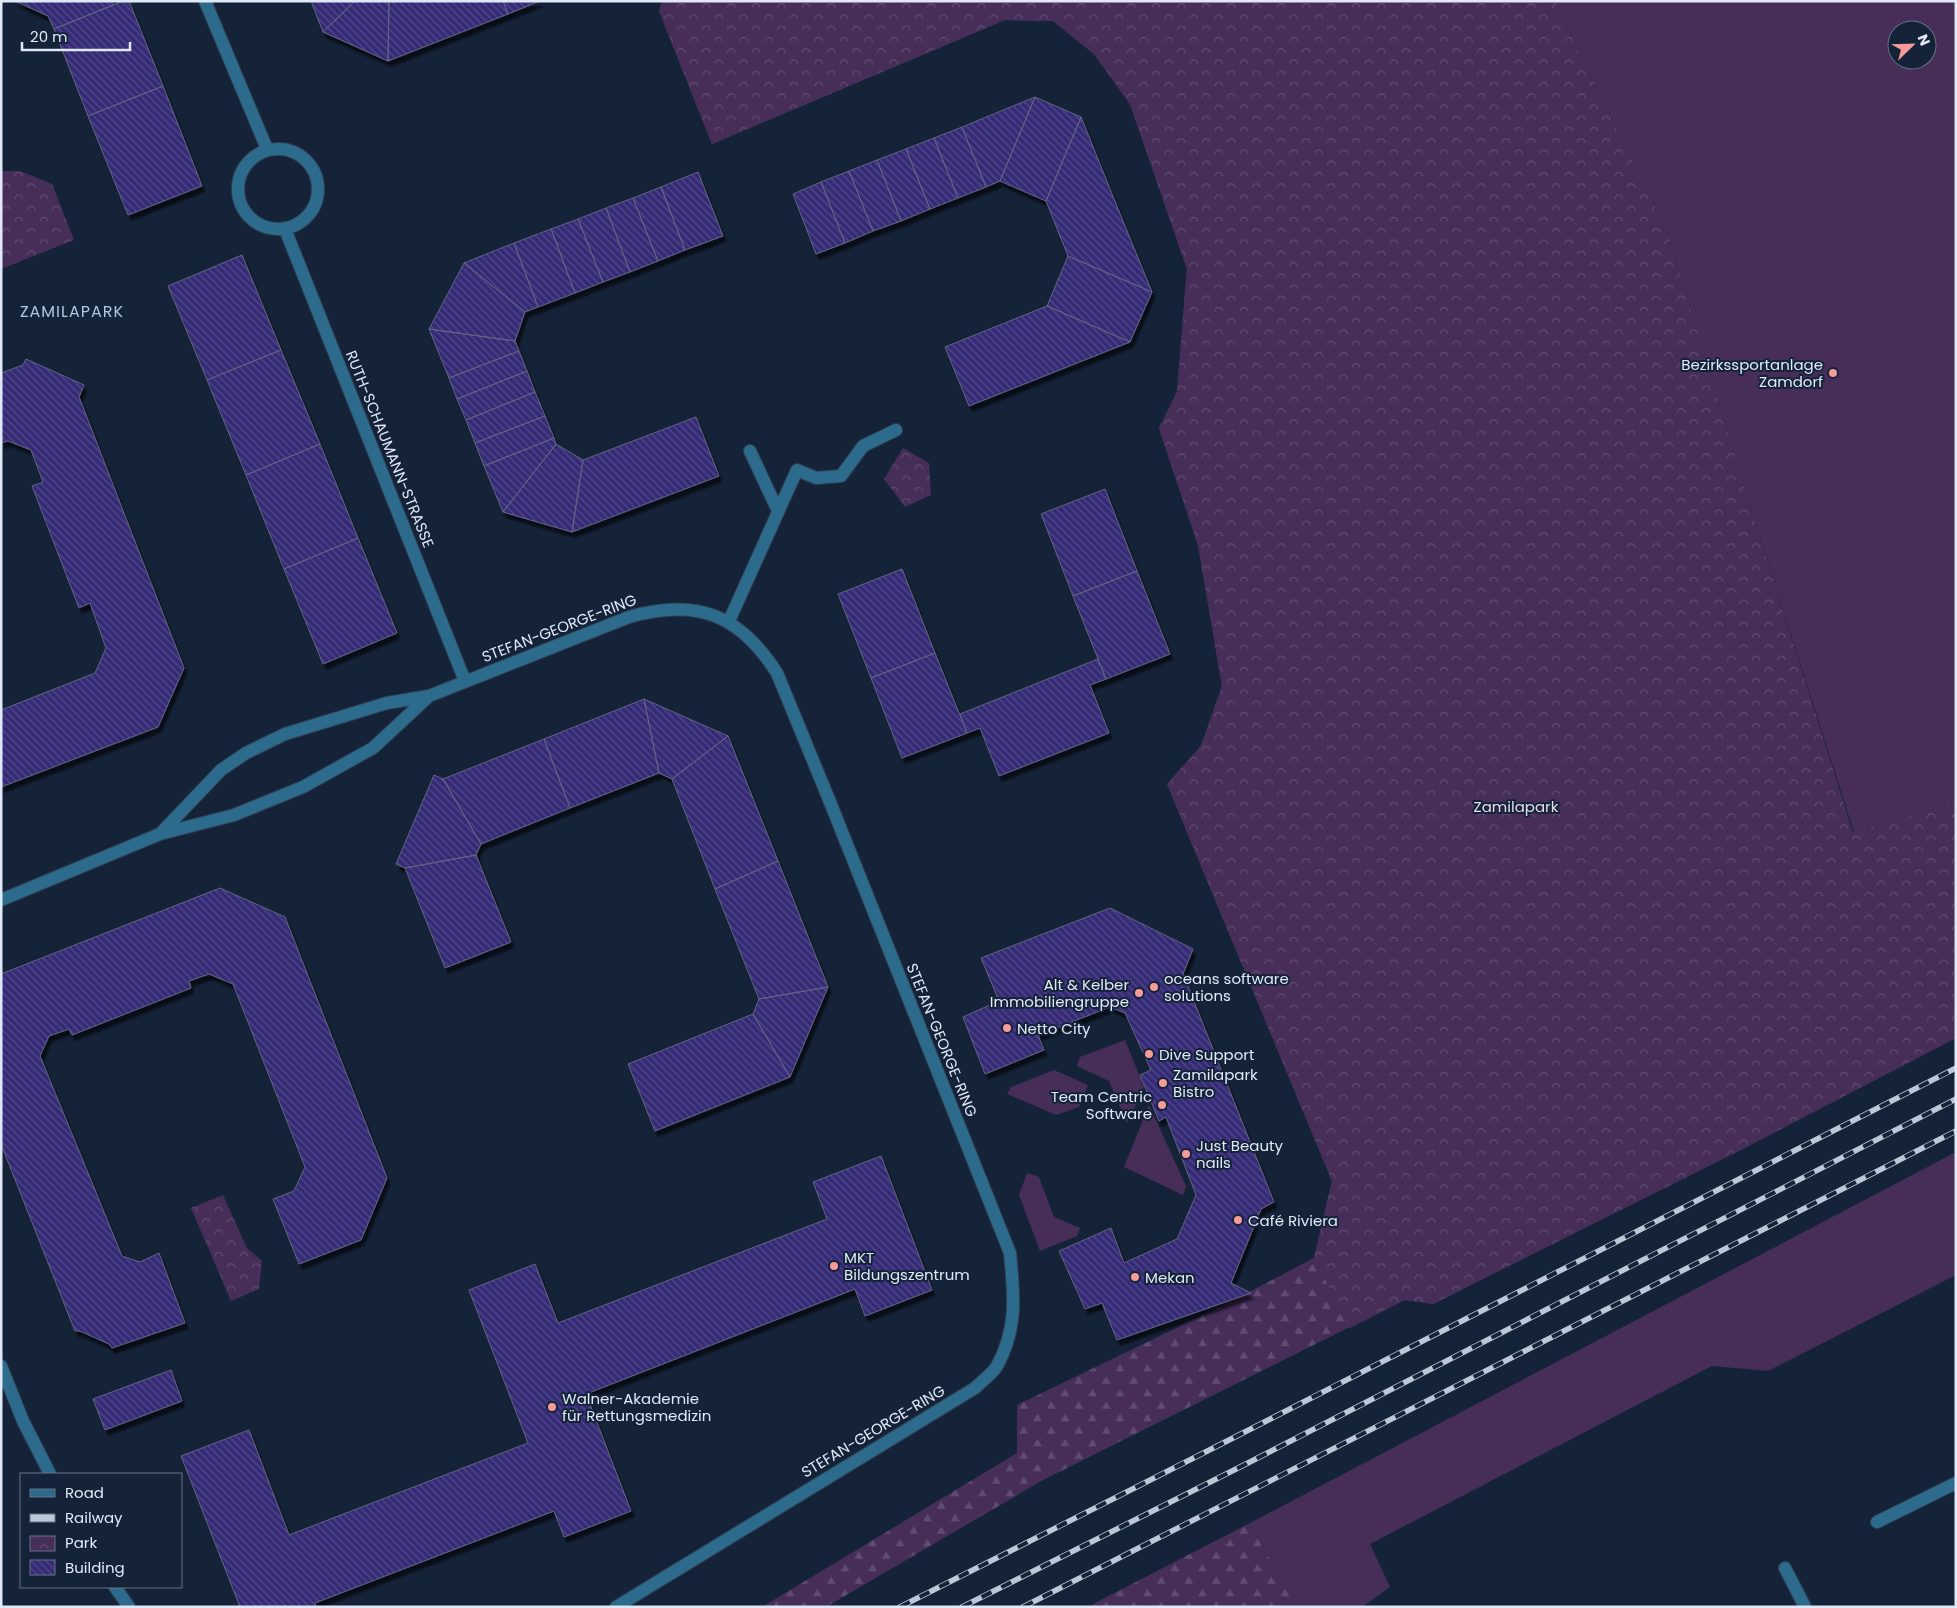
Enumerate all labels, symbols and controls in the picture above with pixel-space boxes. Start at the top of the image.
scale bar [22,20,130,52]
north arrow [1887,20,1937,70]
text: 20 m [30,26,68,47]
text: N [1913,31,1935,49]
district label: ZAMILAPARK [20,300,124,323]
street label: RUTH-SCHAUMANN-STRASSE [341,347,439,551]
place label: Bezirkssportanlage Zamdorf [1681,354,1823,392]
marker: Bezirkssportanlage Zamdorf [1827,367,1839,379]
street label: STEFAN-GEORGE-RING [479,589,640,667]
park label: Zamilapark [1474,796,1559,817]
street label: STEFAN-GEORGE-RING [902,960,983,1120]
place label: oceans software solutions [1164,968,1289,1006]
place label: Alt & Kelber Immobiliengruppe [990,974,1129,1012]
marker: oceans software solutions [1148,981,1160,993]
marker: Alt & Kelber Immobiliengruppe [1133,987,1145,999]
place label: Netto City [1017,1018,1091,1039]
marker: Netto City [1001,1022,1013,1034]
place label: Dive Support [1159,1044,1254,1065]
marker: Dive Support [1143,1048,1155,1060]
place label: Zamilapark Bistro [1173,1064,1258,1102]
marker: Zamilapark Bistro [1157,1077,1169,1089]
place label: Team Centric Software [1051,1086,1152,1124]
marker: Team Centric Software [1156,1099,1168,1111]
place label: Just Beauty nails [1196,1135,1284,1173]
marker: Just Beauty nails [1180,1148,1192,1160]
place label: Café Riviera [1248,1210,1338,1231]
marker: Café Riviera [1232,1214,1244,1226]
place label: MKT Bildungszentrum [844,1247,970,1285]
marker: MKT Bildungszentrum [828,1260,840,1272]
place label: Mekan [1145,1267,1195,1288]
marker: Mekan [1129,1271,1141,1283]
street label: STEFAN-GEORGE-RING [797,1380,949,1482]
place label: Walner-Akademie für Rettungsmedizin [562,1388,711,1426]
marker: Walner-Akademie für Rettungsmedizin [546,1401,558,1413]
legend [20,1473,182,1588]
text: Road [65,1482,104,1503]
text: Railway [65,1507,123,1528]
text: Park [65,1532,97,1553]
text: Building [65,1557,125,1578]

